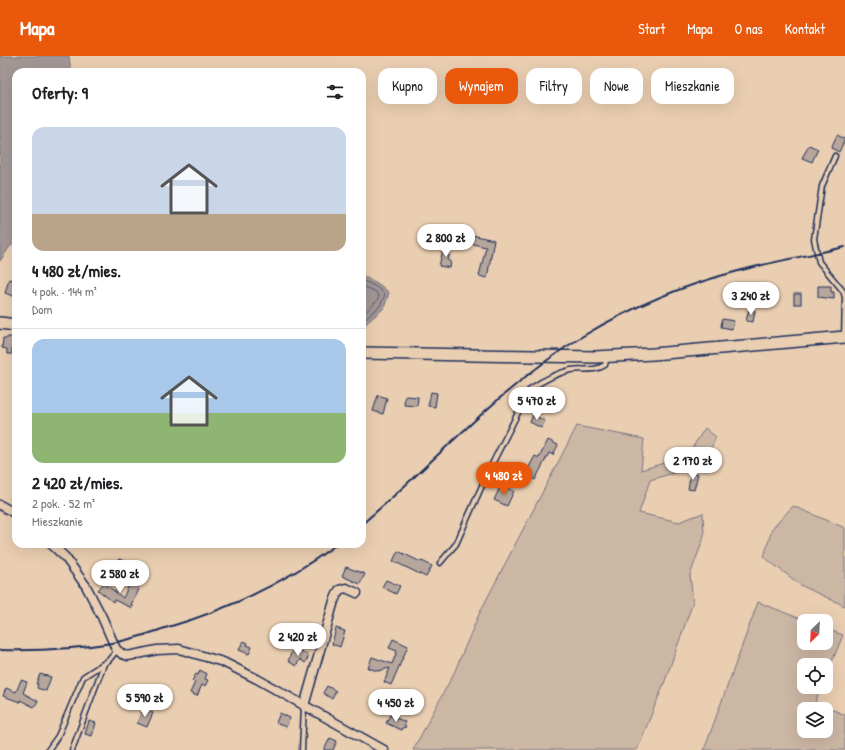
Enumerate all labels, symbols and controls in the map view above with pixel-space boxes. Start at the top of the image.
text: Mapa [20,15,54,41]
text: Start [638,19,665,38]
text: Mapa [687,19,713,38]
text: O nas [735,19,763,38]
text: Kontakt [785,19,825,38]
chip: Kupno [378,68,437,104]
chip: Wynajem [445,68,518,104]
chip: Filtry [526,68,582,104]
chip: Nowe [590,68,643,104]
chip: Mieszkanie [651,68,734,104]
text: Oferty: 9 [32,81,88,104]
icon: filters [324,81,346,103]
icon: home [153,153,225,225]
pin: 2 800 zł [405,224,487,258]
text: 2 800 zł [426,228,466,246]
text: 4 480 zł/mies. [32,259,121,282]
text: 4 pok. · 144 m² [32,282,97,300]
pin: 3 240 zł [710,282,792,316]
text: 3 240 zł [731,286,771,304]
text: Dom [32,300,52,318]
icon: home [153,365,225,437]
pin: 5 470 zł [496,387,578,421]
text: 5 470 zł [517,391,557,409]
pin: 2 170 zł [652,447,734,481]
text: 2 170 zł [673,451,713,469]
pin: 4 480 zł [463,462,545,496]
text: 4 480 zł [485,466,523,484]
text: 2 420 zł/mies. [32,471,123,494]
text: 2 pok. · 52 m² [32,494,95,512]
text: Mieszkanie [32,512,83,530]
pin: 2 580 zł [79,560,161,594]
text: 2 580 zł [100,564,140,582]
north arrow [797,614,833,650]
map controls [797,614,833,738]
pin: 2 420 zł [257,623,339,657]
text: 2 420 zł [278,627,318,645]
button: locate [797,658,833,694]
pin: 5 590 zł [104,684,186,718]
text: 5 590 zł [126,688,164,706]
pin: 4 450 zł [355,689,437,723]
text: 4 450 zł [377,693,415,711]
button: layers [797,702,833,738]

